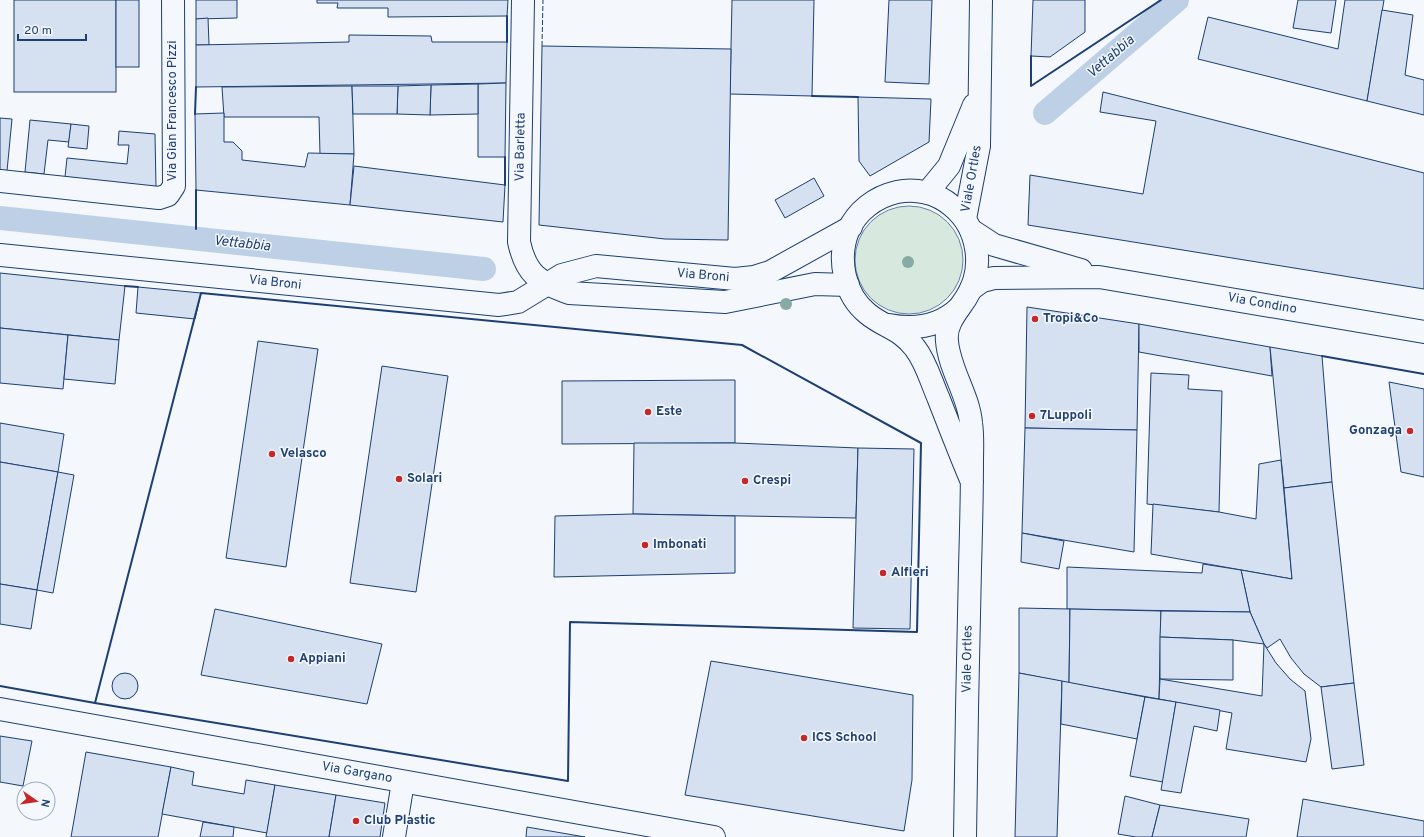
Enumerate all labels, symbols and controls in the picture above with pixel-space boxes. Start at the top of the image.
scale bar [18,16,86,42]
text: 20 m [24,23,52,39]
water label: Vettabbia [1084,31,1139,82]
street label: Via Gian Francesco Pizzi [165,40,181,182]
street label: Via Barletta [512,112,530,182]
street label: Viale Ortles [958,144,986,214]
water label: Vettabbia [213,233,272,256]
street label: Via Broni [676,266,730,286]
street label: Via Broni [248,272,302,294]
street label: Via Condino [1226,290,1298,318]
place label: Tropi&Co [1043,311,1098,327]
marker: Tropi&Co [1030,314,1040,324]
place label: Este [656,404,682,420]
marker: Este [643,407,653,417]
place label: 7Luppoli [1040,408,1092,424]
marker: 7Luppoli [1027,411,1037,421]
place label: Gonzaga [1349,423,1402,439]
marker: Gonzaga [1405,426,1415,436]
place label: Velasco [280,446,327,462]
marker: Velasco [267,449,277,459]
place label: Solari [407,471,442,487]
place label: Crespi [753,473,791,489]
marker: Solari [394,474,404,484]
marker: Crespi [740,476,750,486]
place label: Imbonati [653,537,706,553]
marker: Imbonati [640,540,650,550]
place label: Alfieri [891,565,929,581]
marker: Alfieri [878,568,888,578]
street label: Viale Ortles [959,625,977,693]
place label: Appiani [299,651,346,667]
marker: Appiani [286,654,296,664]
place label: ICS School [812,730,876,746]
marker: ICS School [799,733,809,743]
street label: Via Gargano [320,759,394,787]
north arrow [16,781,56,821]
text: N [37,798,52,808]
place label: Club Plastic [364,813,436,829]
marker: Club Plastic [351,816,361,826]

